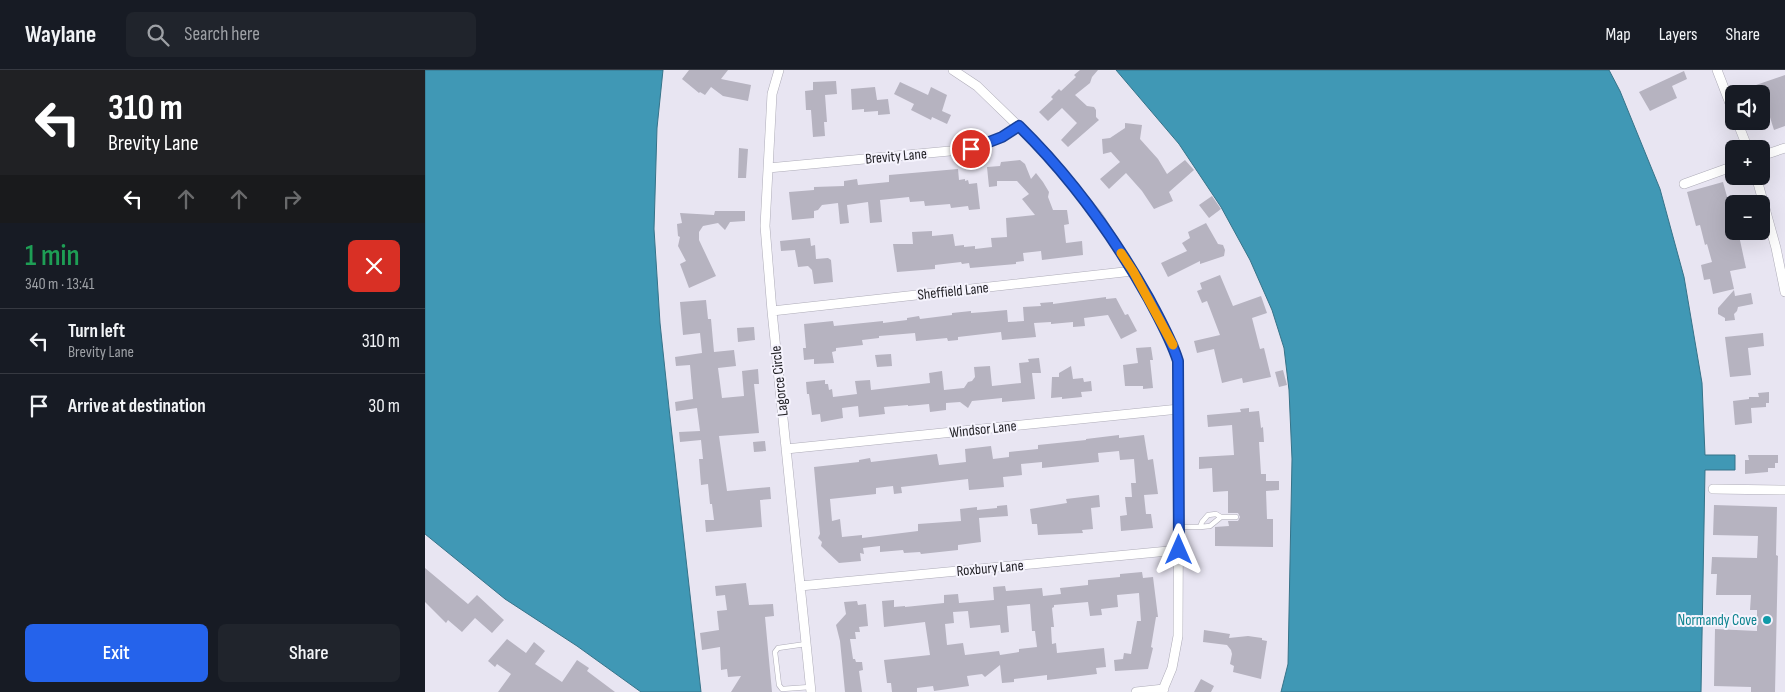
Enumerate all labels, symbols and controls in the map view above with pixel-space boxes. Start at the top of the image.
search box [126,12,476,57]
text: Waylane [25,20,96,49]
icon: search [144,21,172,49]
text: Search here [184,23,260,46]
text: Map [1606,24,1631,45]
text: Layers [1659,24,1698,45]
text: Share [1726,24,1760,45]
map controls [1725,85,1770,240]
button: sound [1725,85,1770,130]
text: 310 m [108,87,183,130]
icon: left [25,90,90,155]
pin [950,128,992,170]
text: Brevity Lane [108,130,199,157]
icon: arrive [957,135,985,163]
button: + [1725,140,1770,185]
street label: Brevity Lane [864,144,928,169]
icon: left [119,185,147,213]
icon: ahead [172,185,200,213]
icon: ahead [225,185,253,213]
icon: right [278,185,306,213]
button: − [1725,195,1770,240]
text: 1 min [25,238,80,274]
button: close [348,240,400,292]
text: 340 m · 13:41 [25,275,94,294]
street label: Sheffield Lane [917,278,990,305]
text: Turn left [68,320,125,343]
icon: left [25,327,53,355]
text: 310 m [362,330,400,353]
text: Brevity Lane [68,343,134,362]
street label: Lagorce Circle [766,345,793,417]
icon: arrive [25,392,53,420]
text: Arrive at destination [68,395,206,418]
text: 30 m [368,395,400,418]
street label: Windsor Lane [949,417,1018,442]
position arrow [1152,523,1204,575]
street label: Roxbury Lane [956,556,1024,581]
place label: Normandy Cove [1678,611,1757,630]
marker: Normandy Cove [1761,614,1773,626]
button: Exit [25,624,208,682]
button: Share [218,624,400,682]

